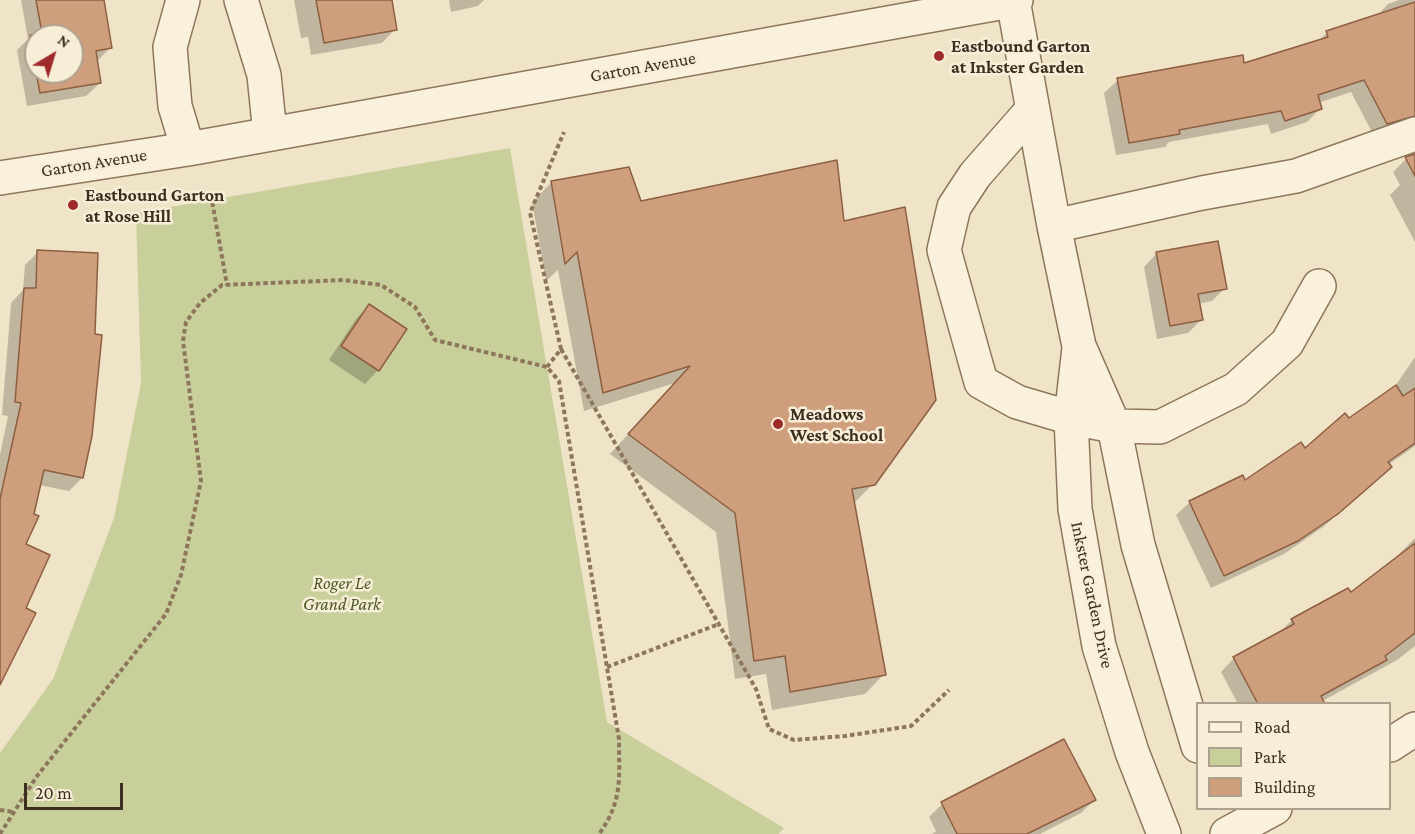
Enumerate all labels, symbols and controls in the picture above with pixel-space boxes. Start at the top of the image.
north arrow [24,24,84,84]
text: N [55,31,74,51]
place label: Eastbound Garton at Inkster Garden [951,35,1090,78]
street label: Garton Avenue [588,47,698,87]
marker: Eastbound Garton at Inkster Garden [932,49,946,63]
street label: Garton Avenue [39,144,149,182]
place label: Eastbound Garton at Rose Hill [85,184,224,226]
marker: Eastbound Garton at Rose Hill [66,198,80,212]
place label: Meadows West School [790,403,883,446]
marker: Meadows West School [771,417,785,431]
street label: Inkster Garden Drive [1066,520,1118,670]
park label: Roger Le Grand Park [303,572,381,614]
legend [1196,702,1391,810]
text: Road [1254,717,1291,737]
text: Park [1254,747,1286,767]
scale bar [27,771,126,809]
text: Building [1254,777,1315,797]
text: 20 m [35,783,72,803]

